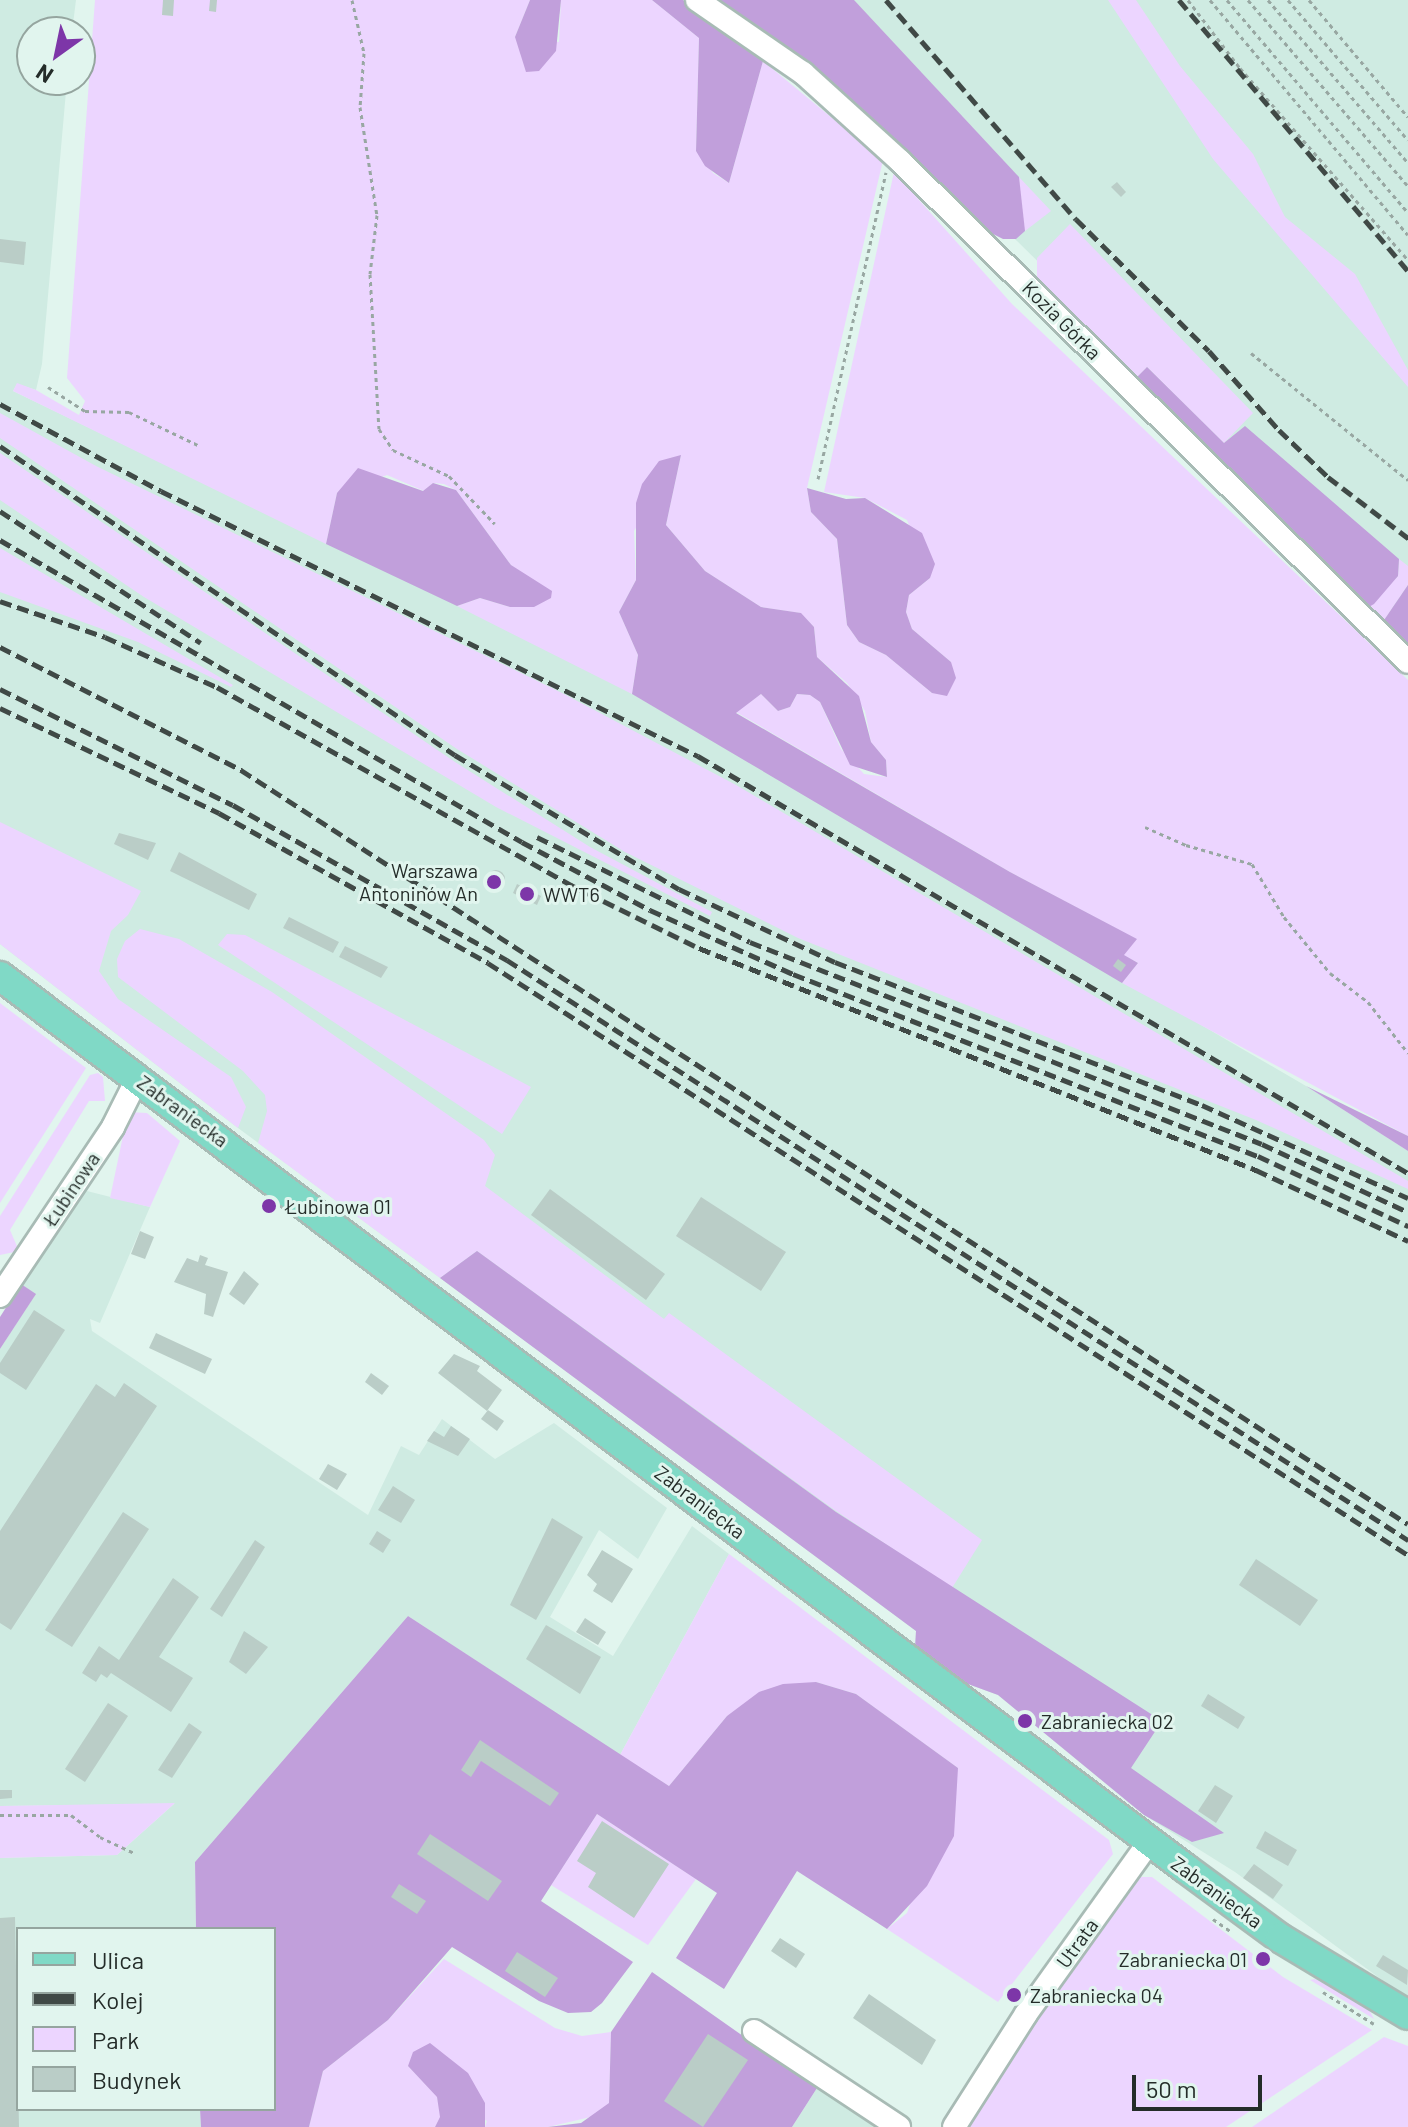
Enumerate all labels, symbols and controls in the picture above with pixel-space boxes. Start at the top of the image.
north arrow [16,16,96,96]
text: N [31,60,57,89]
street label: Kozia Górka [1018,276,1106,364]
place label: Warszawa Antoninów An [359,858,478,905]
marker: Warszawa Antoninów An [485,873,503,891]
place label: WWT6 [543,882,600,906]
marker: WWT6 [518,885,536,903]
street label: Zabraniecka [133,1070,233,1152]
street label: Łubinowa [37,1147,105,1231]
place label: Łubinowa 01 [285,1194,391,1218]
marker: Łubinowa 01 [260,1197,278,1215]
street label: Zabraniecka [650,1460,750,1544]
place label: Zabraniecka 02 [1041,1709,1174,1733]
marker: Zabraniecka 02 [1016,1712,1034,1730]
street label: Zabraniecka [1167,1851,1267,1933]
street label: Utrata [1051,1914,1103,1972]
legend [16,1927,276,2111]
text: Ulica [92,1945,144,1974]
place label: Zabraniecka 01 [1119,1947,1247,1971]
marker: Zabraniecka 01 [1254,1950,1272,1968]
place label: Zabraniecka 04 [1030,1983,1163,2007]
text: Kolej [92,1985,144,2014]
marker: Zabraniecka 04 [1005,1986,1023,2004]
text: Park [92,2025,139,2054]
scale bar [1136,2059,1266,2109]
text: Budynek [92,2065,181,2094]
text: 50 m [1146,2074,1197,2103]

